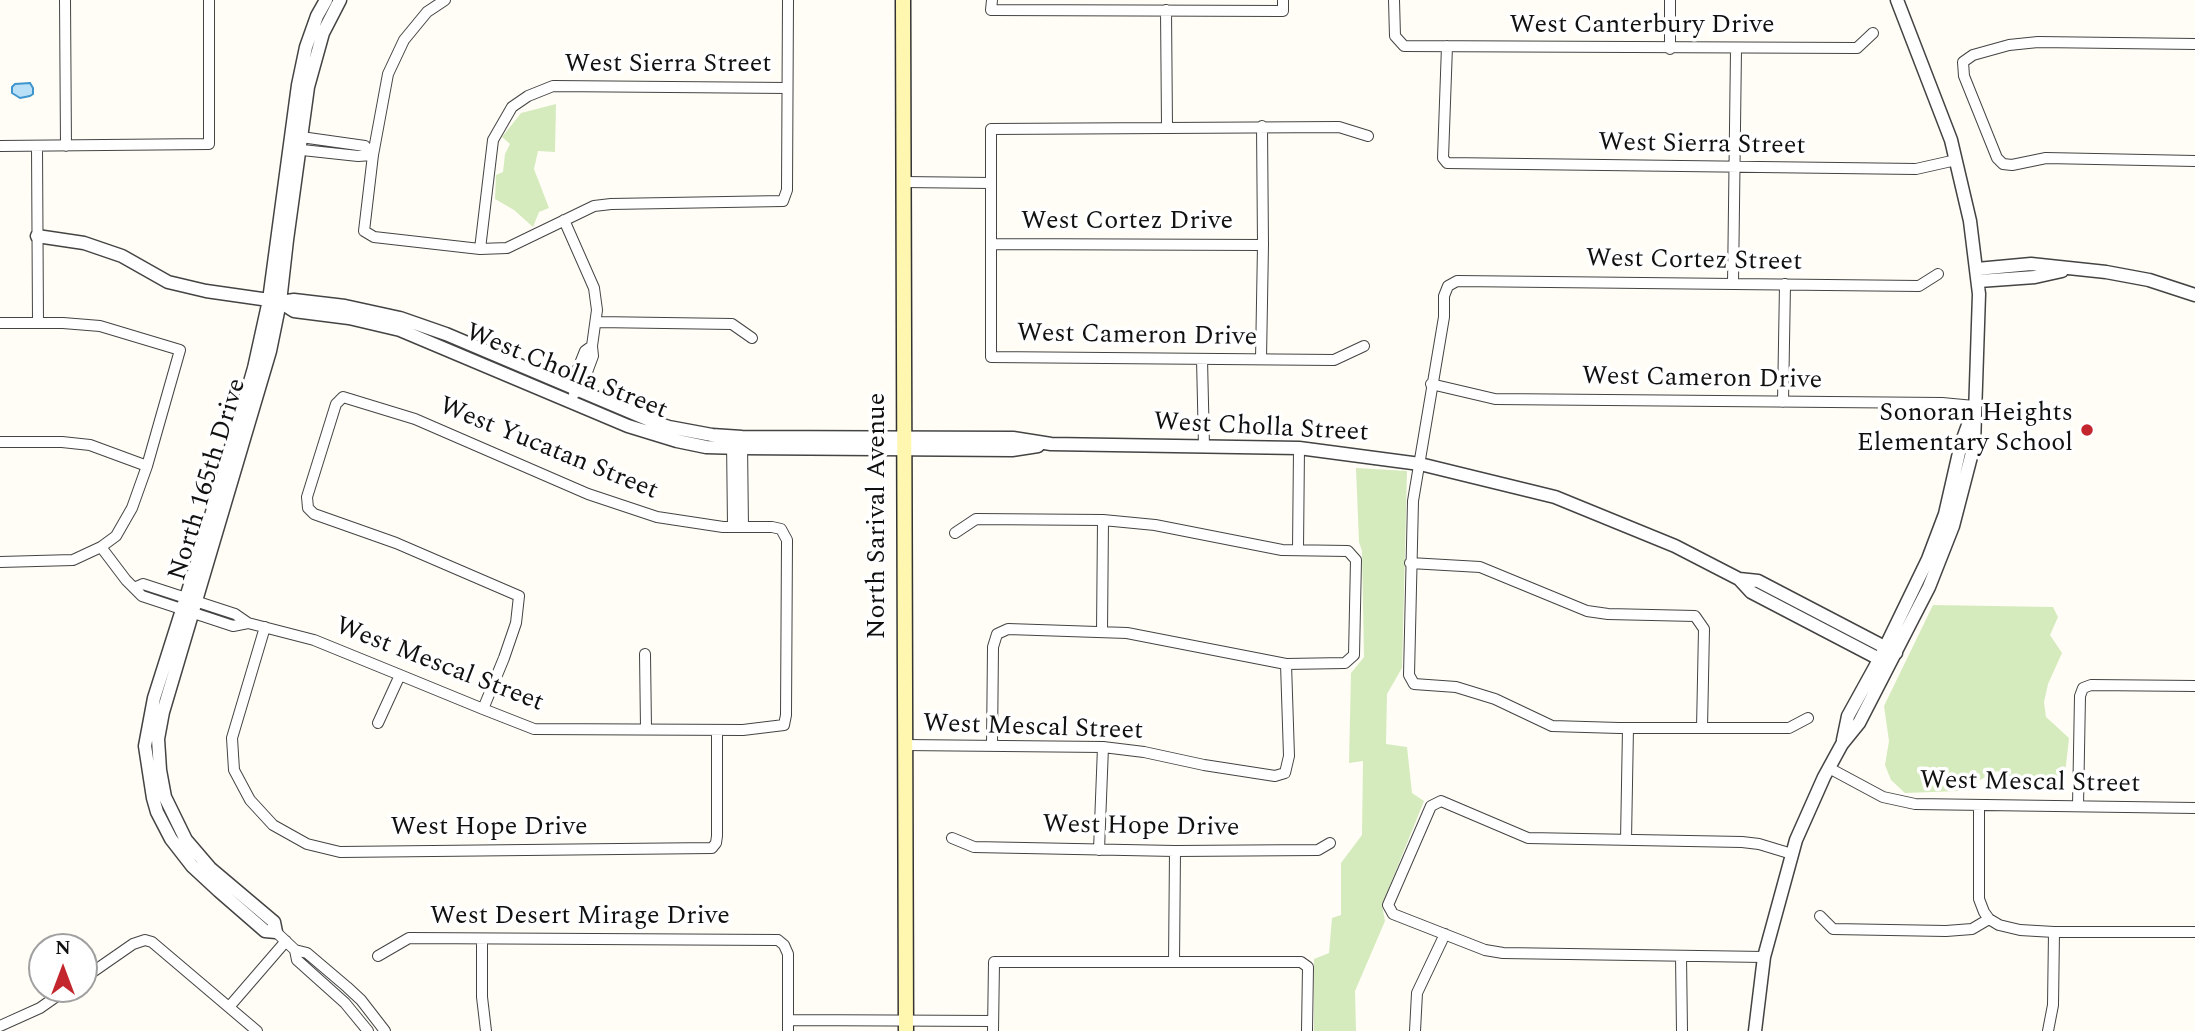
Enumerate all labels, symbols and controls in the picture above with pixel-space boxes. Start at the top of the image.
street label: West Canterbury Drive [1509,11,1775,43]
street label: West Sierra Street [564,50,772,82]
street label: West Sierra Street [1598,129,1806,163]
street label: West Cortez Drive [1021,207,1233,239]
street label: West Cortez Street [1585,245,1803,279]
street label: West Cholla Street [460,318,672,428]
street label: West Cameron Drive [1017,319,1257,355]
street label: West Cameron Drive [1582,362,1822,398]
street label: North 165th Drive [163,375,255,585]
street label: West Yucatan Street [434,392,662,508]
street label: North Sarival Avenue [863,393,895,639]
place label: Sonoran Heights Elementary School [1857,399,2073,460]
street label: West Cholla Street [1153,408,1369,450]
marker: Sonoran Heights Elementary School [2079,422,2095,438]
street label: West Mescal Street [331,612,547,720]
street label: West Mescal Street [922,710,1144,748]
street label: West Mescal Street [1920,766,2140,802]
street label: West Hope Drive [1042,811,1240,845]
street label: West Hope Drive [391,813,587,845]
street label: West Desert Mirage Drive [430,902,730,934]
north arrow [28,933,98,1003]
text: N [55,934,71,963]

